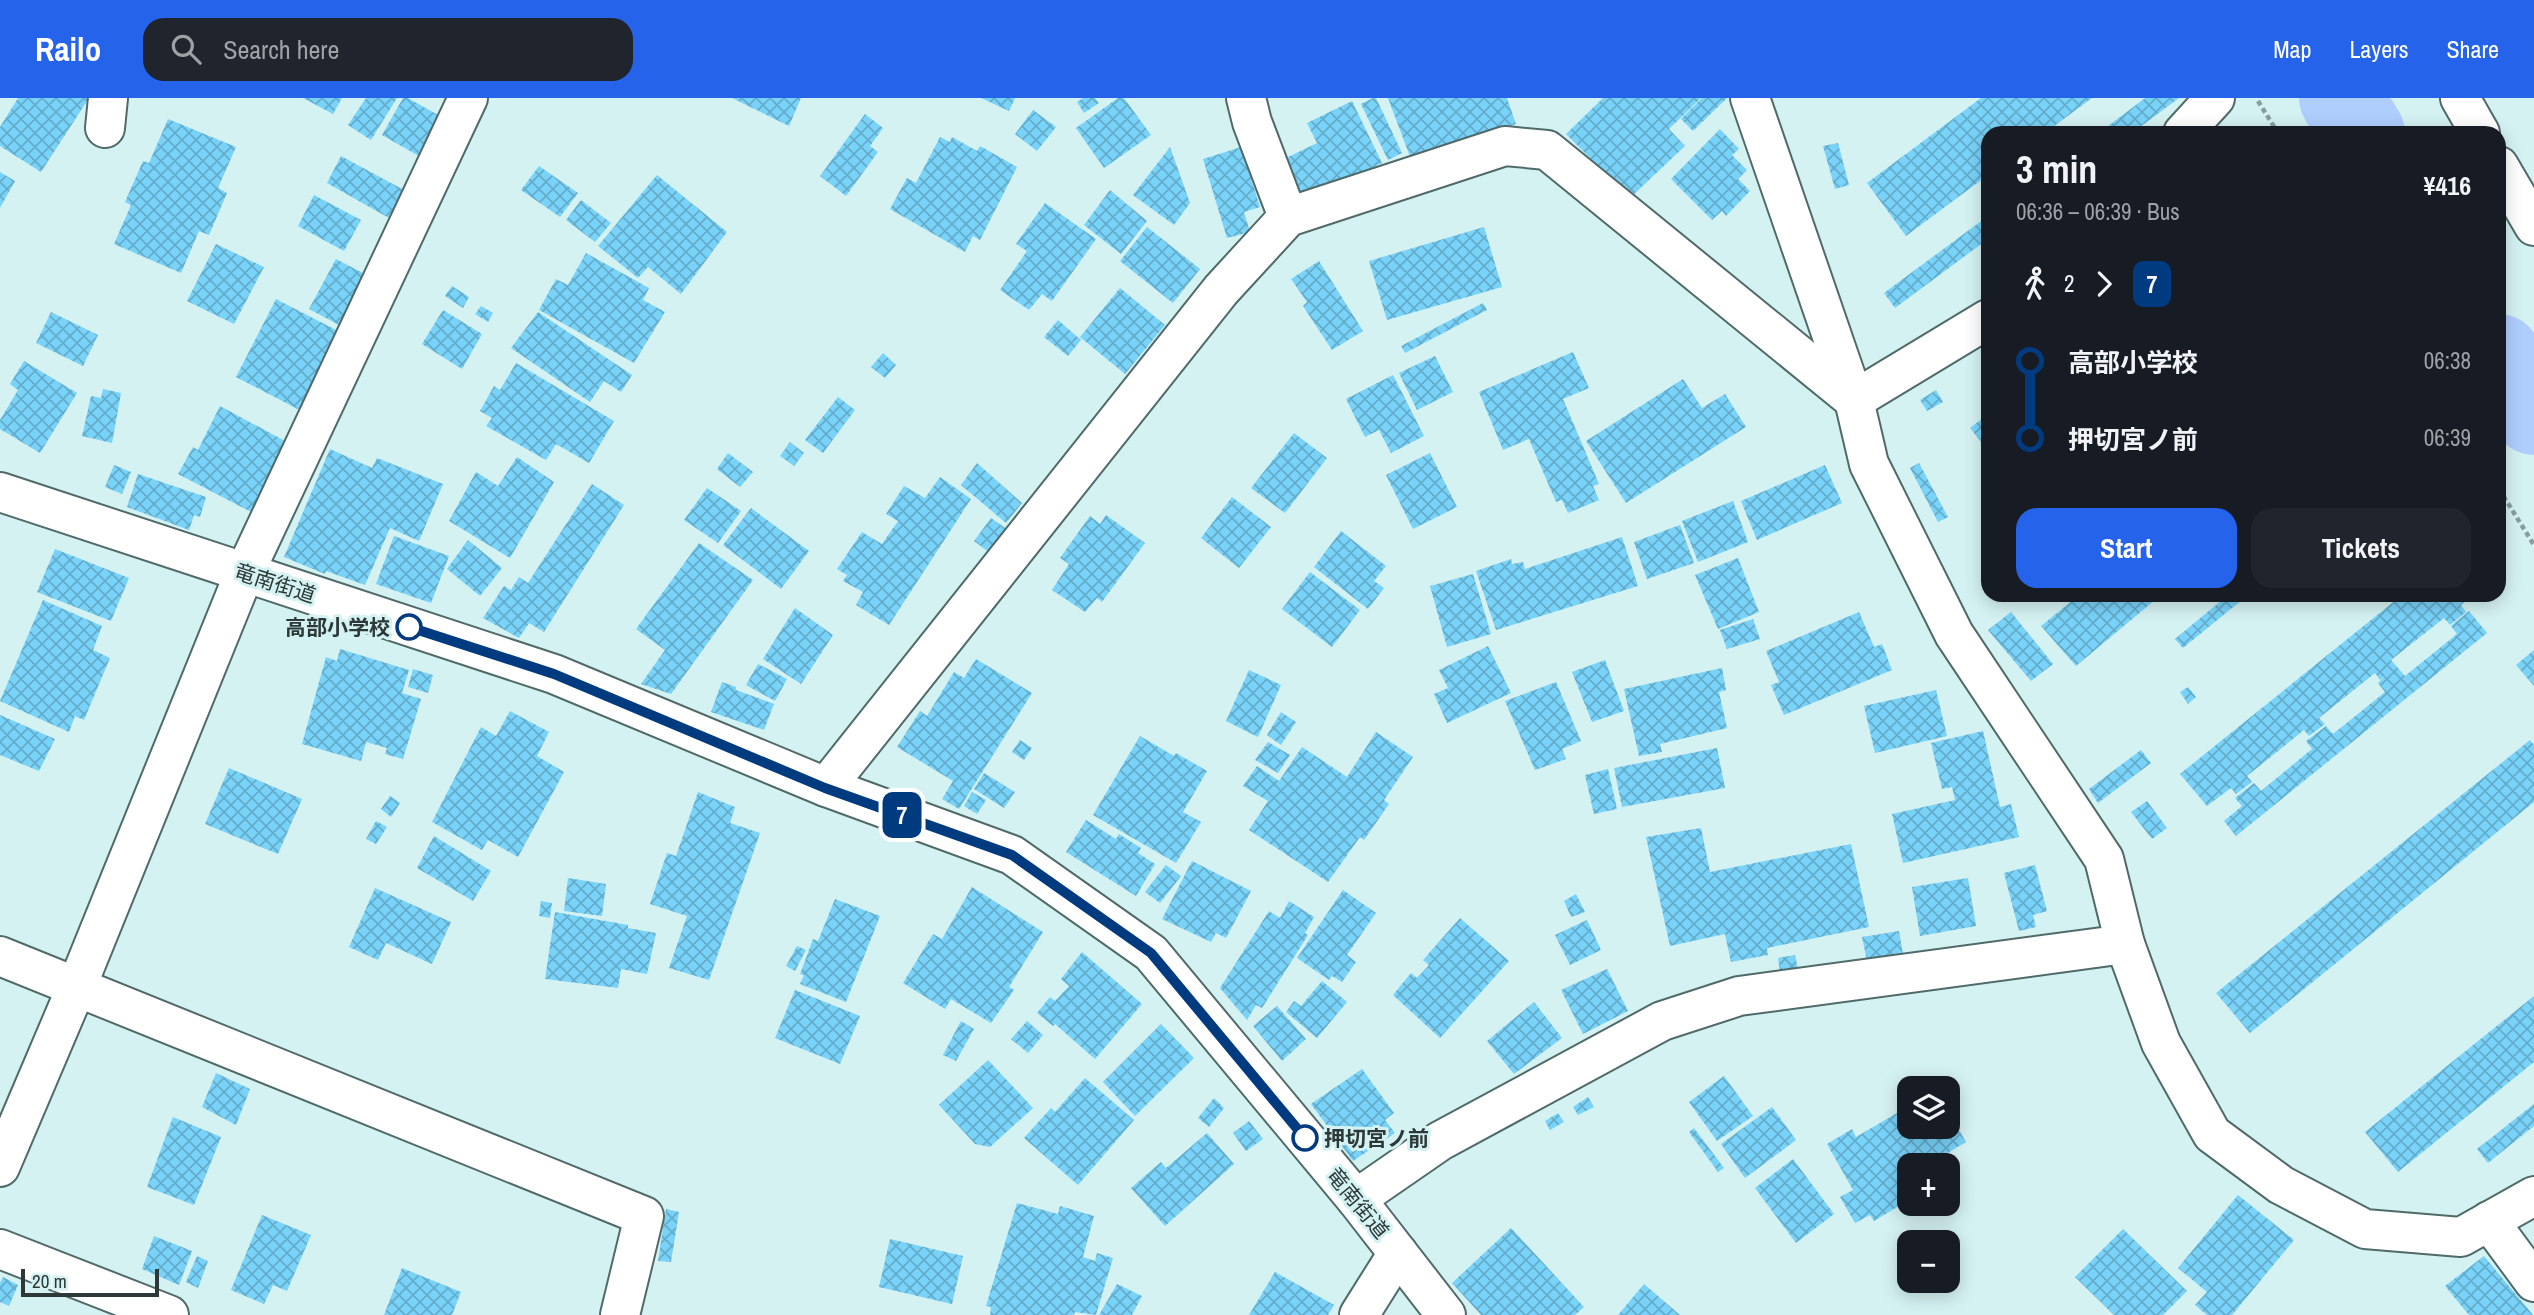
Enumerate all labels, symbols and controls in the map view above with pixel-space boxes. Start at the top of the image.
search box [143,18,633,81]
text: Railo [35,27,101,71]
icon: search [167,30,205,68]
text: Search here [223,32,339,67]
text: Map [2273,33,2311,65]
text: Layers [2349,33,2408,65]
text: Share [2446,33,2499,65]
text: 3 min [2016,144,2097,195]
text: ¥416 [2424,168,2471,203]
text: 06:36 – 06:39 · Bus [2016,196,2180,227]
icon: walk [2016,265,2054,303]
icon: forward [2085,265,2123,303]
text: 2 [2064,268,2075,299]
text: 7 [2147,268,2157,300]
text: 高部小学校 [2068,345,2198,380]
text: 06:38 [2424,345,2471,376]
text: 押切宮ノ前 [2068,422,2198,457]
text: 06:39 [2424,422,2471,453]
button: Start [2016,508,2237,588]
button: Tickets [2251,508,2471,588]
street label: 竜南街道 [231,556,319,610]
place label: 高部小学校 [285,613,390,642]
marker: 高部小学校 [396,614,422,640]
line badge: 7 [879,792,925,838]
text: 7 [897,799,907,831]
map controls [1897,1076,1960,1293]
button: layers [1897,1076,1960,1139]
place label: 押切宮ノ前 [1324,1124,1429,1153]
marker: 押切宮ノ前 [1292,1125,1318,1151]
button: + [1897,1153,1960,1216]
street label: 竜南街道 [1320,1161,1396,1245]
button: − [1897,1230,1960,1293]
scale bar [21,1266,159,1298]
text: 20 m [32,1268,67,1294]

